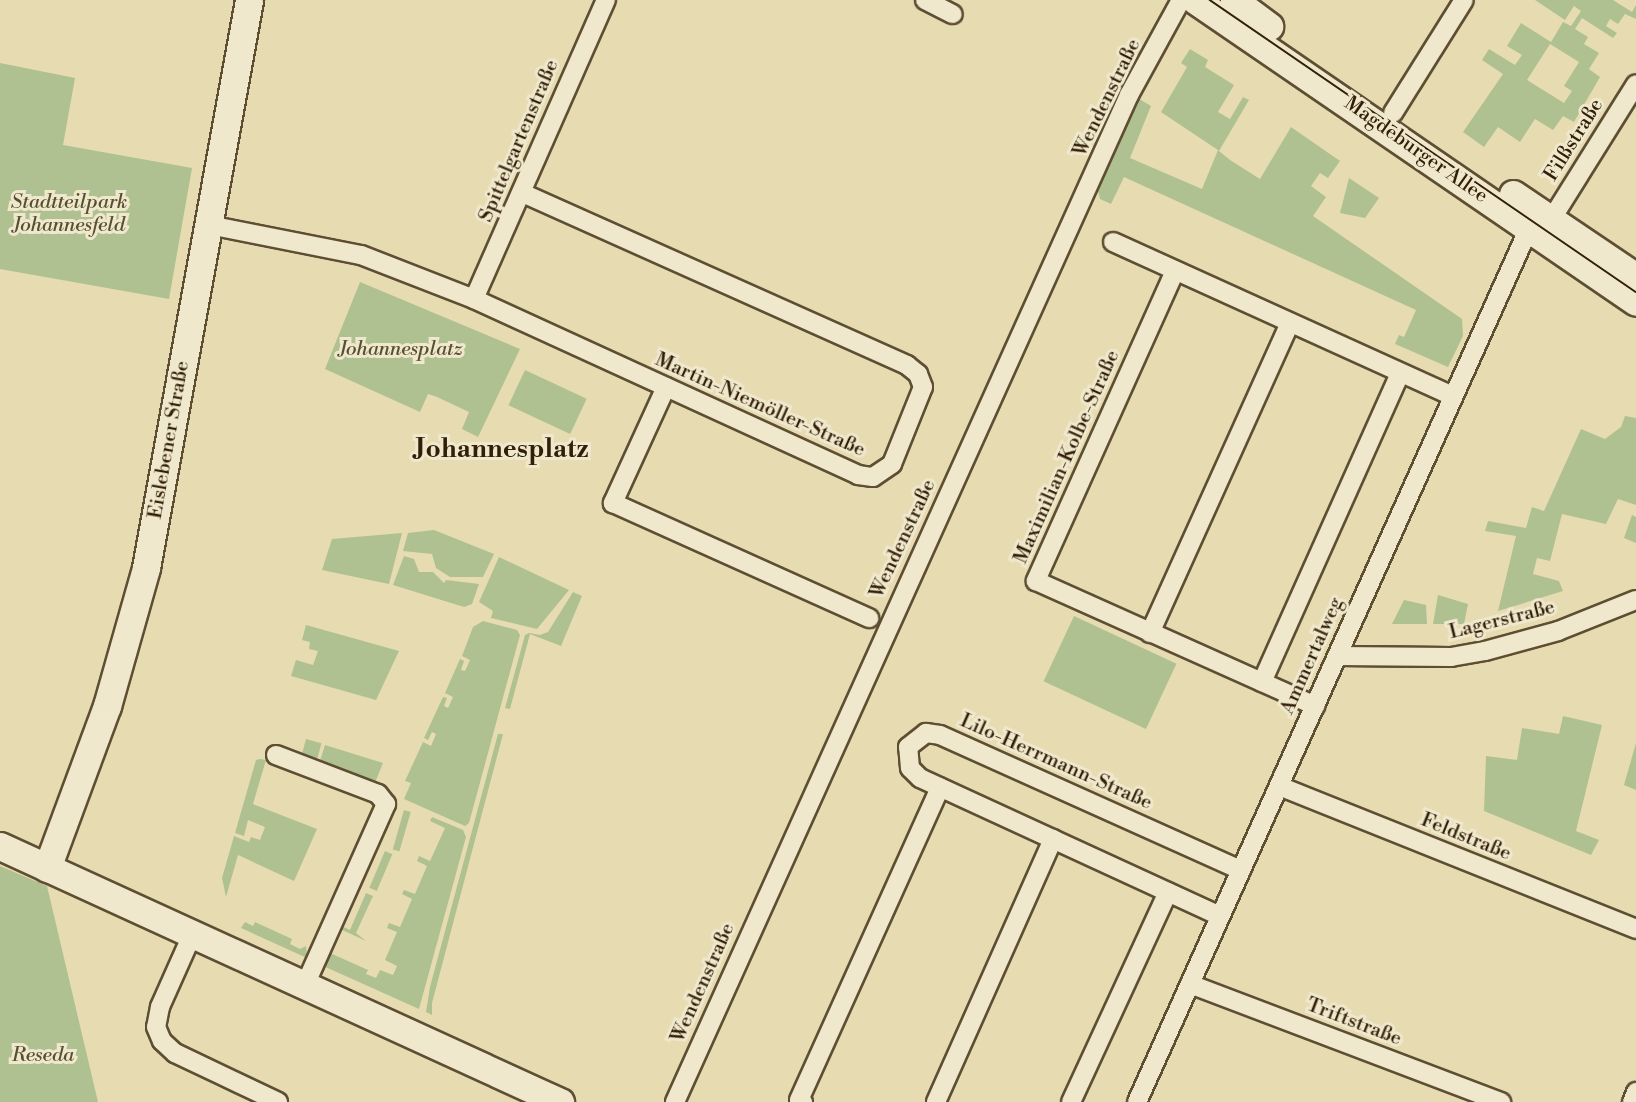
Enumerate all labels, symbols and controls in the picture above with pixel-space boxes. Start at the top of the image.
street label: Wendenstraße [1068,35,1146,161]
street label: Spittelgartenstraße [474,56,564,226]
street label: Magdeburger Allee [1340,92,1492,208]
street label: Filßstraße [1539,94,1609,186]
park label: Stadtteilpark Johannesfeld [11,190,127,237]
park label: Johannesplatz [339,337,463,361]
street label: Maximilian-Kolbe-Straße [1009,347,1125,567]
street label: Martin-Niemöller-Straße [651,348,869,462]
street label: Eislebener Straße [143,359,195,521]
district label: Johannesplatz [415,434,589,466]
street label: Wendenstraße [865,476,941,602]
street label: Ammertalweg [1275,594,1349,718]
street label: Lagerstraße [1447,595,1557,645]
street label: Lilo-Herrmann-Straße [956,709,1156,815]
street label: Feldstraße [1417,808,1515,866]
street label: Wendenstraße [666,920,740,1046]
street label: Triftstraße [1303,993,1405,1051]
park label: Reseda [12,1043,74,1067]

